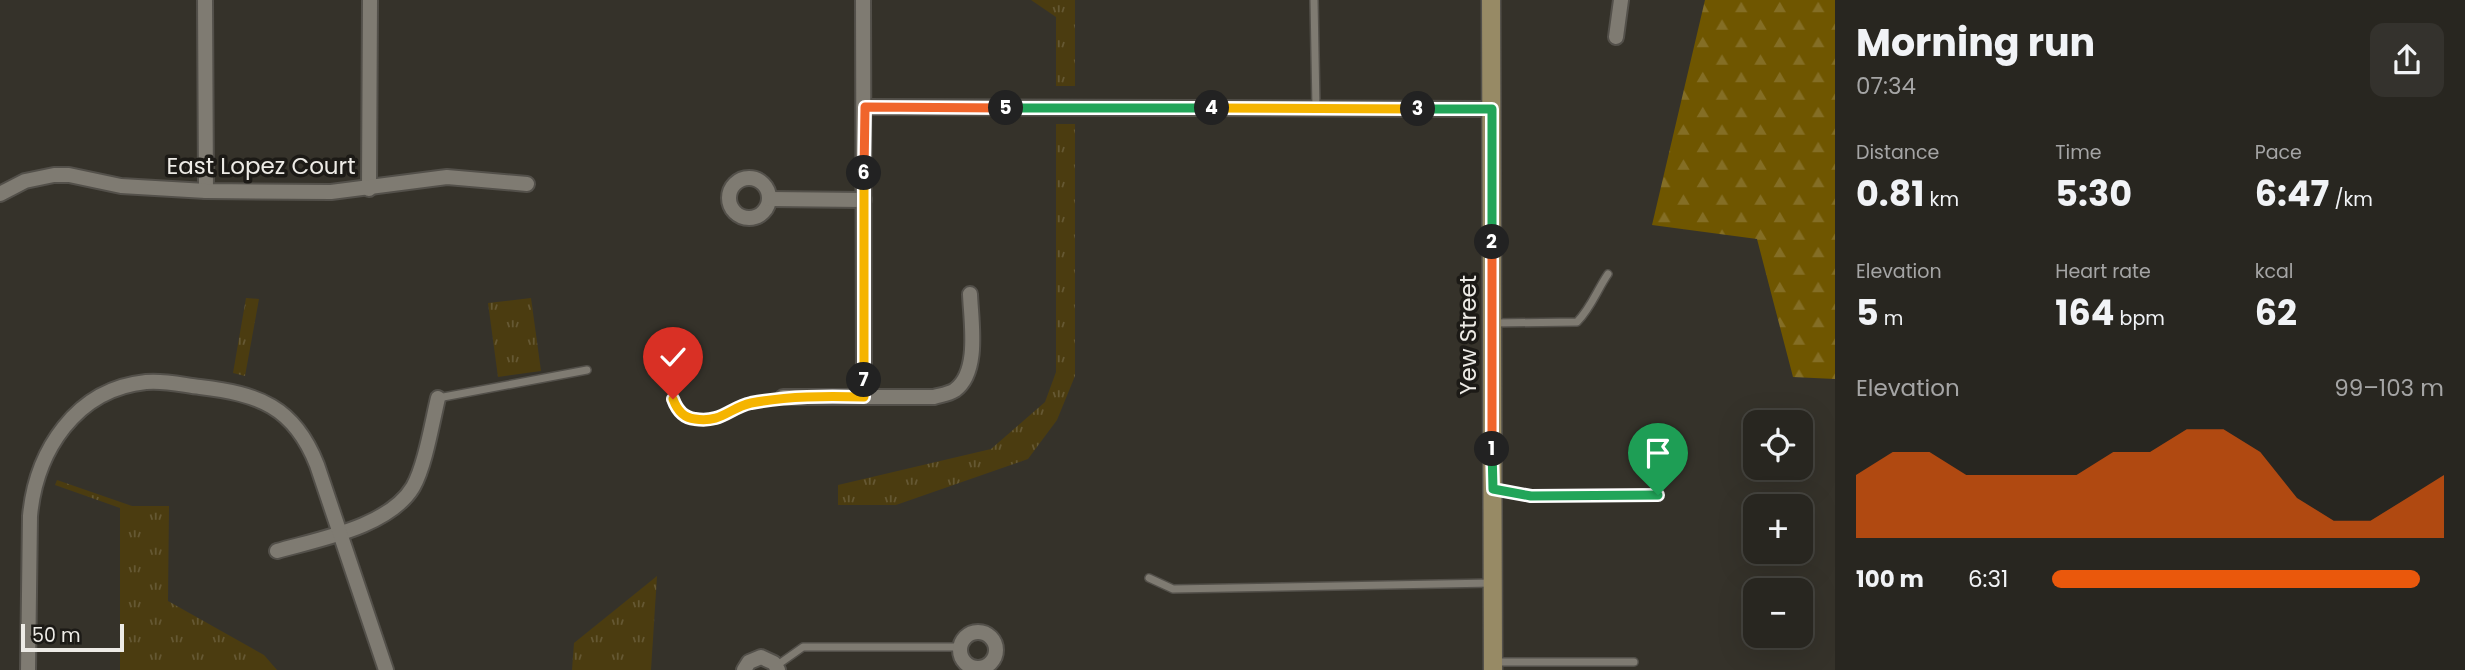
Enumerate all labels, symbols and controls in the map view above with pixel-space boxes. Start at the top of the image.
text: Morning run [1856,16,2095,69]
button: share [2370,23,2444,97]
text: 07:34 [1856,70,1916,102]
pin: 5 [988,90,1024,126]
pin: 4 [1194,90,1230,126]
pin: 3 [1400,92,1436,126]
text: 5 [999,94,1012,121]
text: 4 [1205,94,1218,121]
text: 3 [1412,95,1423,122]
text: Distance [1856,139,1939,166]
text: Time [2055,139,2102,166]
text: Pace [2255,139,2302,166]
street label: East Lopez Court [166,150,356,182]
pin: 6 [846,156,882,190]
text: 6 [857,159,870,186]
text: 0.81 [1856,169,1925,218]
text: 5:30 [2055,169,2132,218]
text: 6:47 [2255,169,2329,218]
text: km [1925,186,1959,213]
text: /km [2329,186,2373,213]
pin: 2 [1474,224,1510,260]
text: 2 [1486,228,1497,255]
text: Elevation [1856,258,1942,285]
text: Heart rate [2055,258,2151,285]
text: kcal [2255,258,2294,285]
street label: Yew Street [1452,275,1484,395]
text: 5 [1856,288,1879,337]
text: 164 [2055,288,2114,337]
text: 62 [2255,288,2297,337]
text: m [1879,305,1903,332]
text: bpm [2114,305,2165,332]
pin [643,327,703,399]
icon: check [654,338,692,376]
pin: 7 [846,362,882,398]
text: 7 [858,366,869,393]
text: Elevation [1856,372,1960,404]
text: 99–103 m [2334,372,2444,404]
map controls [1743,410,1813,648]
button: locate [1743,410,1813,480]
pin [1628,423,1688,495]
pin: 1 [1474,432,1510,466]
icon: arrive [1639,434,1677,472]
text: 1 [1488,435,1495,462]
button: + [1743,494,1813,564]
text: 100 m [1856,563,1924,595]
text: 6:31 [1968,563,2008,595]
button: − [1743,578,1813,648]
scale bar [21,621,124,653]
text: 50 m [32,622,81,649]

